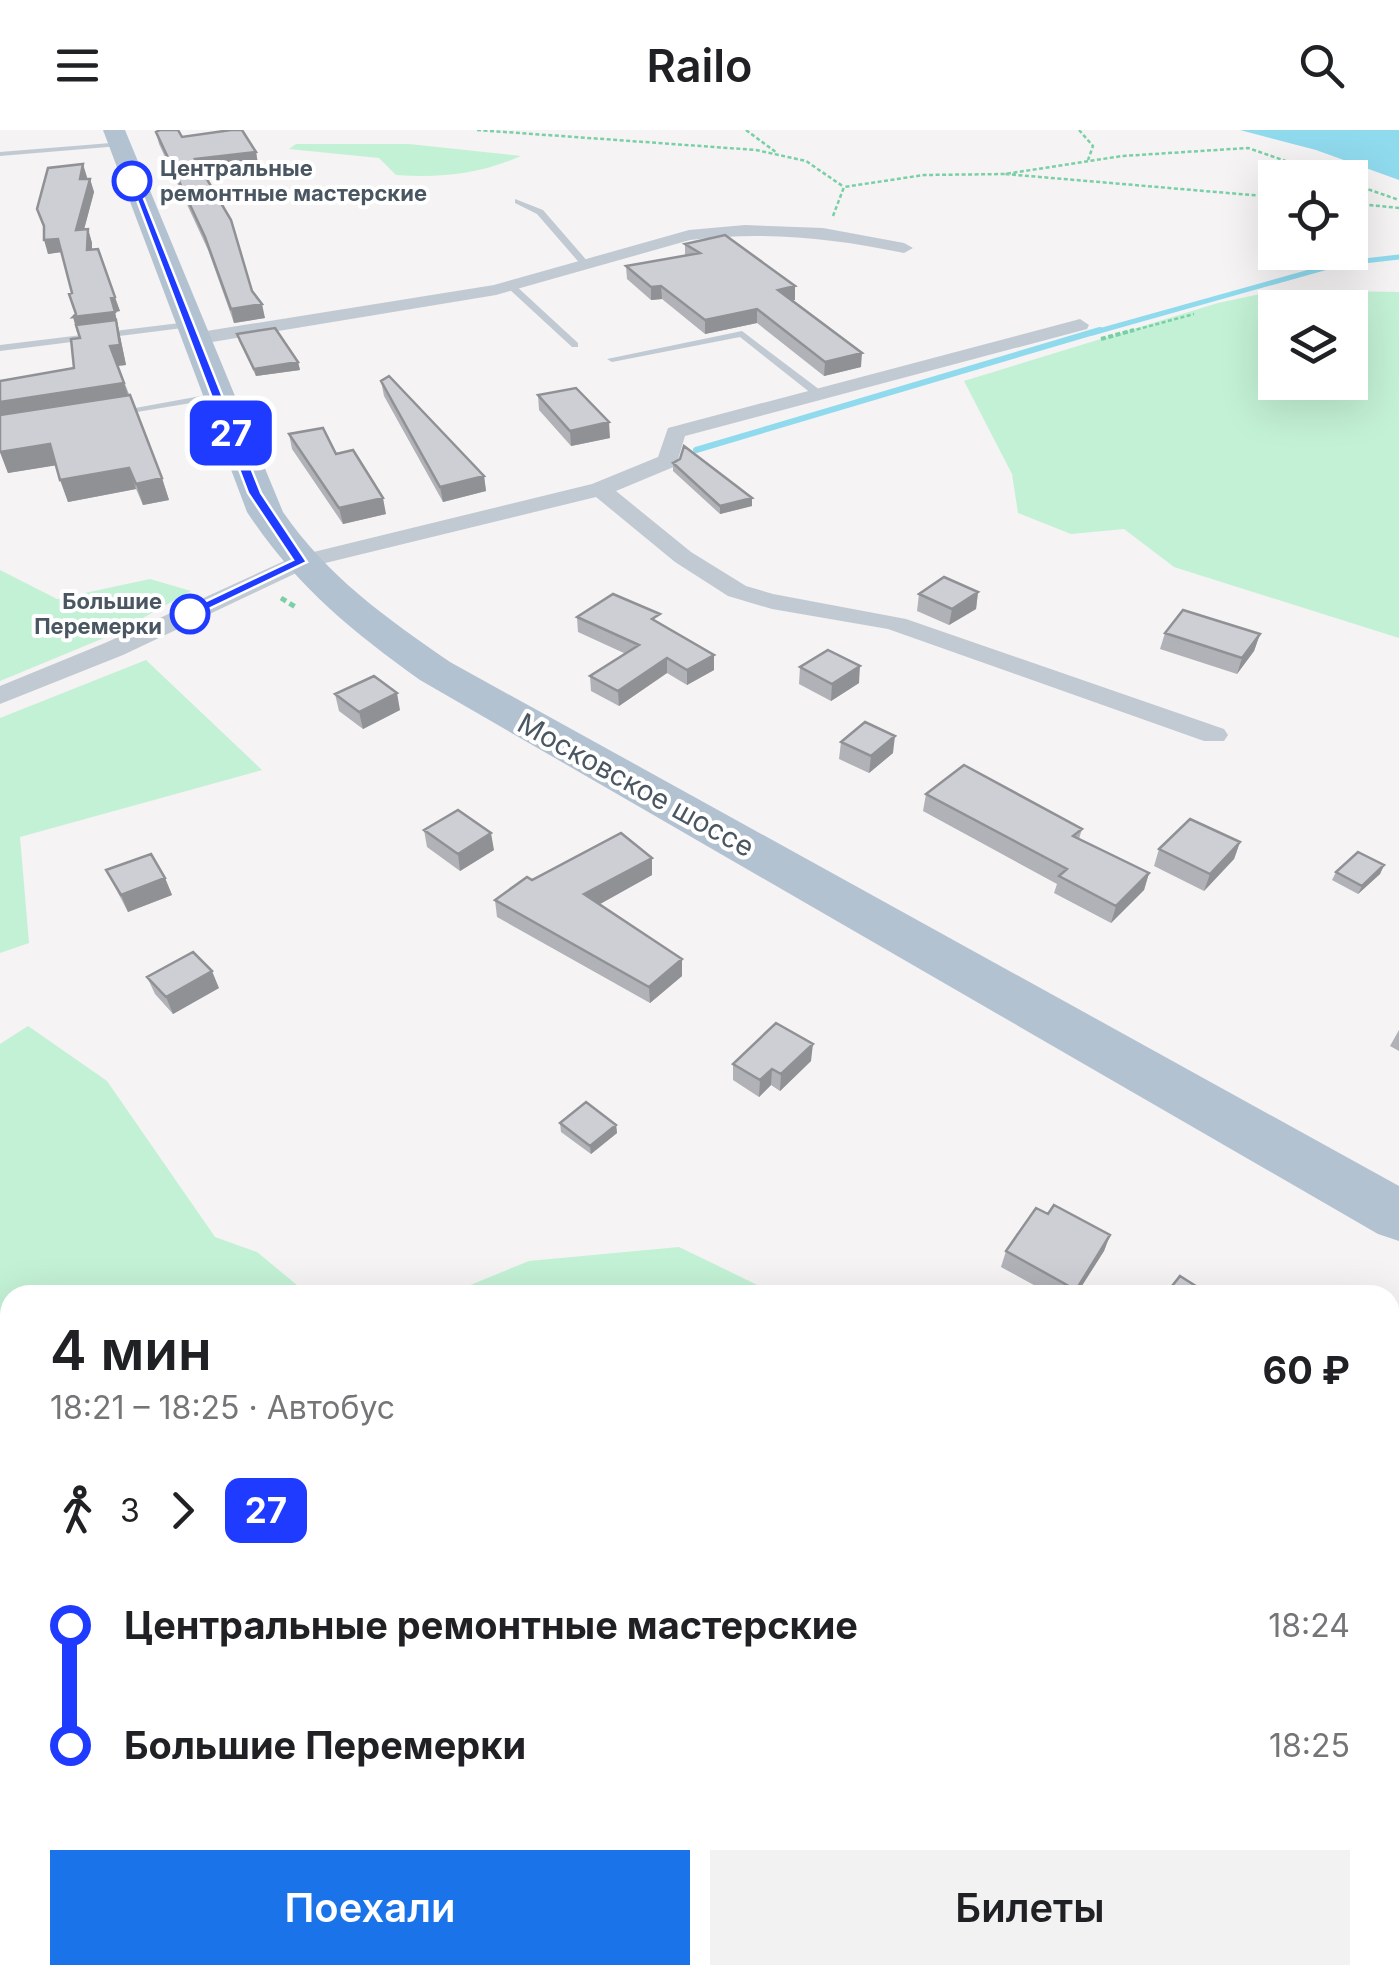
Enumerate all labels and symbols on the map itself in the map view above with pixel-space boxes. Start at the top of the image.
place label: Центральные ремонтные мастерские [160,155,427,206]
marker: Центральные ремонтные мастерские [113,162,151,200]
line badge: 27 [186,400,276,466]
place label: Большие Перемерки [34,588,162,639]
marker: Большие Перемерки [171,595,209,633]
street label: Московское шоссе [512,706,760,864]

